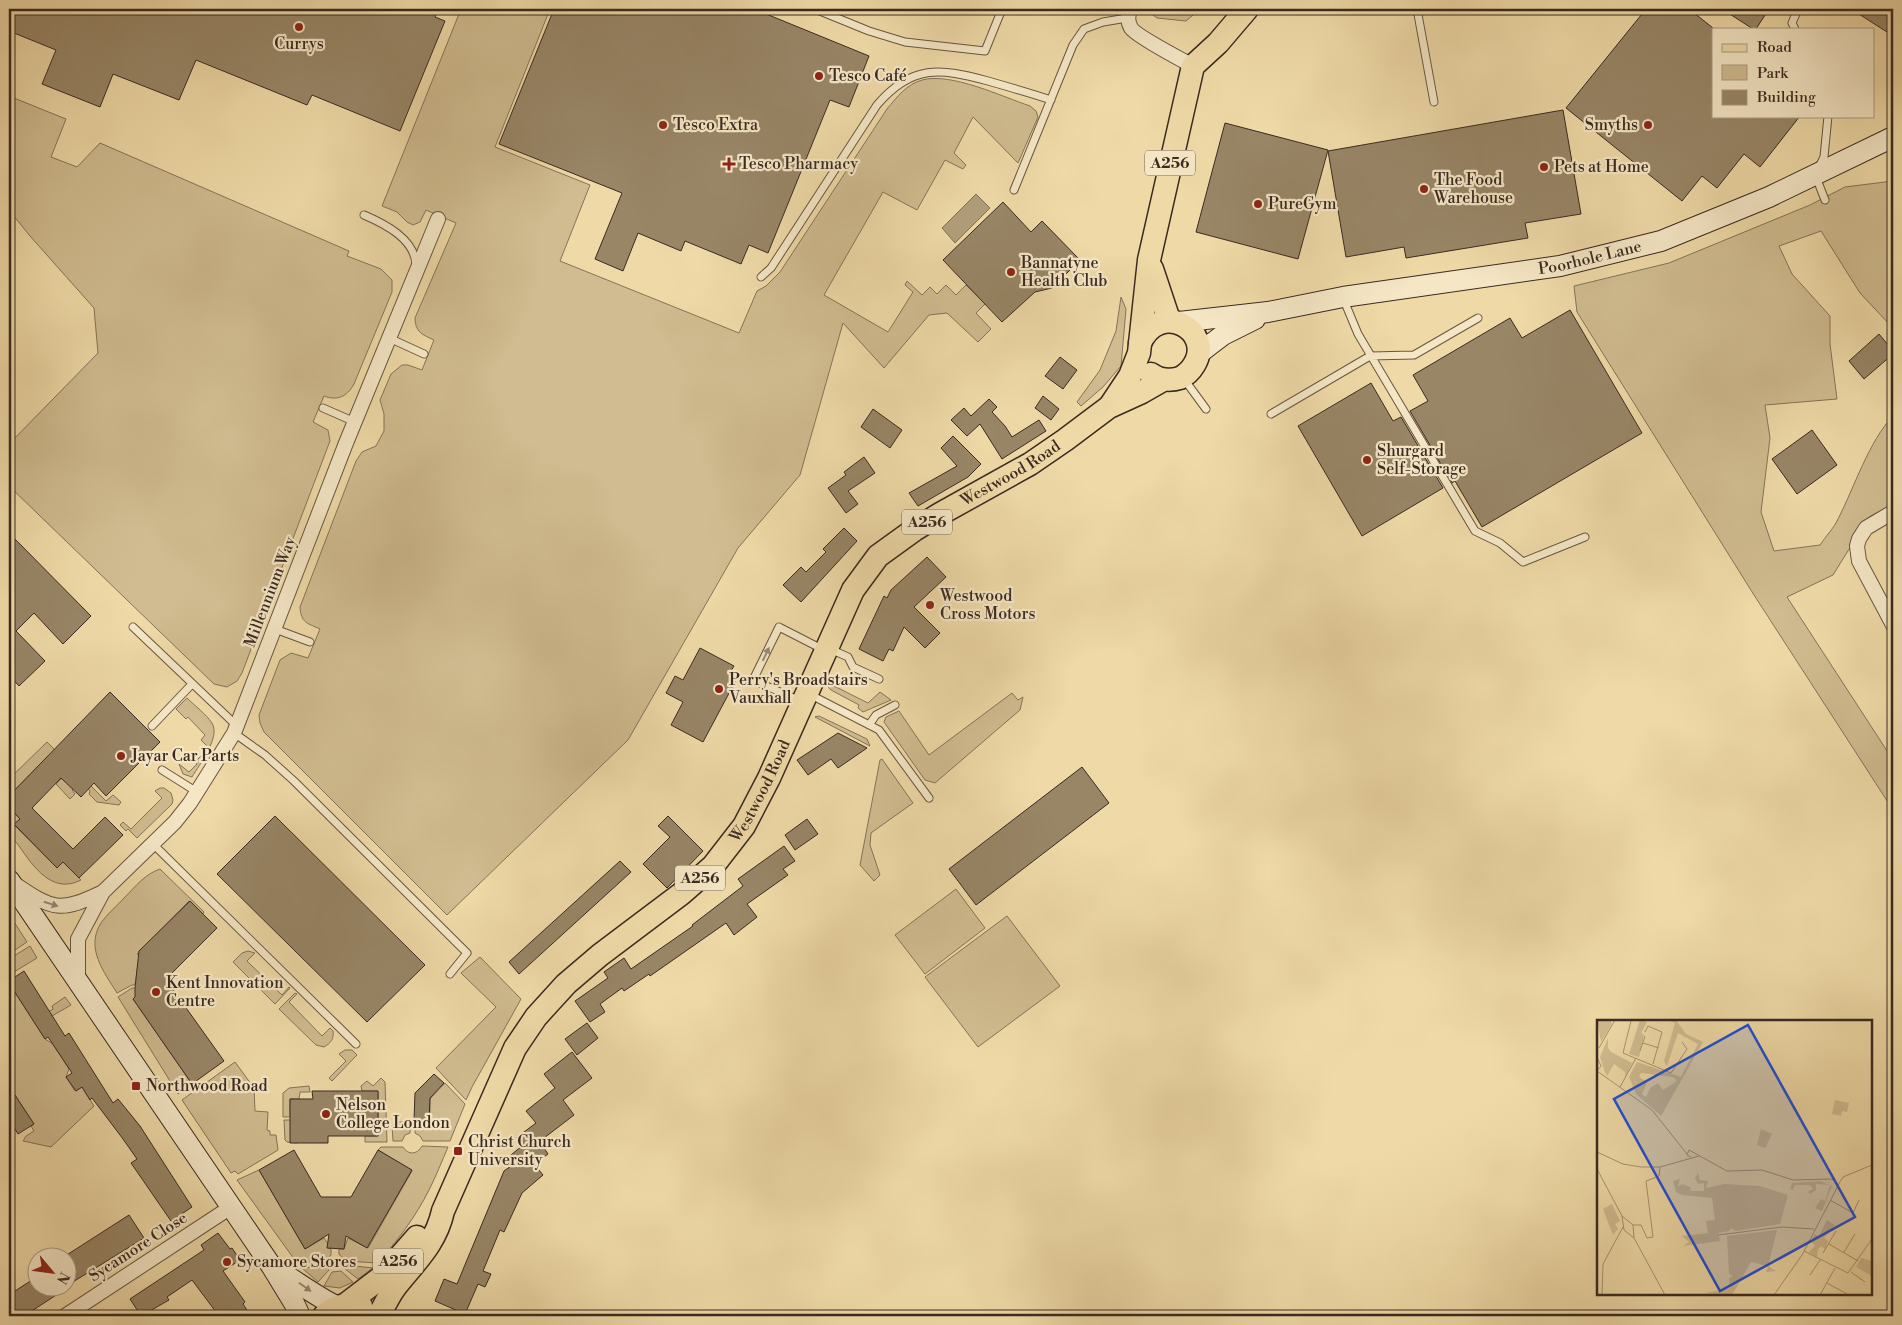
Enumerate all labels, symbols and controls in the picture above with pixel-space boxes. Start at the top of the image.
marker: Currys [293,21,305,33]
legend [1712,28,1874,118]
place label: Currys [274,34,324,54]
text: Road [1757,38,1792,57]
text: Park [1757,64,1789,83]
place label: Tesco Café [829,66,907,86]
marker: Tesco Café [813,70,825,82]
text: Building [1756,88,1816,107]
place label: Tesco Extra [673,115,759,135]
place label: Smyths [1585,115,1638,135]
marker: Tesco Extra [657,119,669,131]
marker: Smyths [1642,119,1654,131]
road number: A256 [1145,150,1195,176]
place label: Tesco Pharmacy [739,154,858,174]
place label: Pets at Home [1554,157,1649,177]
marker: Tesco Pharmacy [723,158,735,170]
marker: Pets at Home [1538,161,1550,173]
place label: The Food Warehouse [1433,170,1513,208]
marker: The Food Warehouse [1418,183,1430,195]
place label: PureGym [1268,194,1337,214]
marker: PureGym [1252,198,1264,210]
street label: Poorhole Lane [1537,236,1643,279]
place label: Bannatyne Health Club [1020,253,1107,291]
marker: Bannatyne Health Club [1005,266,1017,278]
street label: Westwood Road [956,436,1064,511]
place label: Shurgard Self-Storage [1377,441,1466,479]
marker: Shurgard Self-Storage [1361,454,1373,466]
road number: A256 [902,510,952,534]
street label: Millennium Way [240,534,300,650]
place label: Westwood Cross Motors [939,586,1035,624]
marker: Westwood Cross Motors [924,599,936,611]
one-way arrow [762,646,770,661]
place label: Perry's Broadstairs Vauxhall [728,670,868,708]
marker: Perry's Broadstairs Vauxhall [713,683,725,695]
street label: Westwood Road [725,737,795,847]
place label: Jayar Car Parts [130,746,239,766]
marker: Jayar Car Parts [115,750,127,762]
road number: A256 [675,866,725,890]
one-way arrow [43,900,58,908]
place label: Kent Innovation Centre [166,973,284,1011]
marker: Kent Innovation Centre [150,986,162,998]
inset map [1597,1020,1872,1295]
place label: Northwood Road [146,1076,268,1096]
marker: Northwood Road [130,1080,142,1092]
place label: Nelson College London [336,1095,450,1133]
marker: Nelson College London [320,1108,332,1120]
place label: Christ Church University [468,1132,571,1170]
marker: Christ Church University [452,1145,464,1157]
street label: Sycamore Close [85,1208,191,1286]
north arrow [28,1248,78,1298]
road number: A256 [373,1248,423,1274]
place label: Sycamore Stores [237,1252,356,1272]
marker: Sycamore Stores [221,1256,233,1268]
text: N [52,1269,73,1287]
one-way arrow [298,1282,312,1292]

